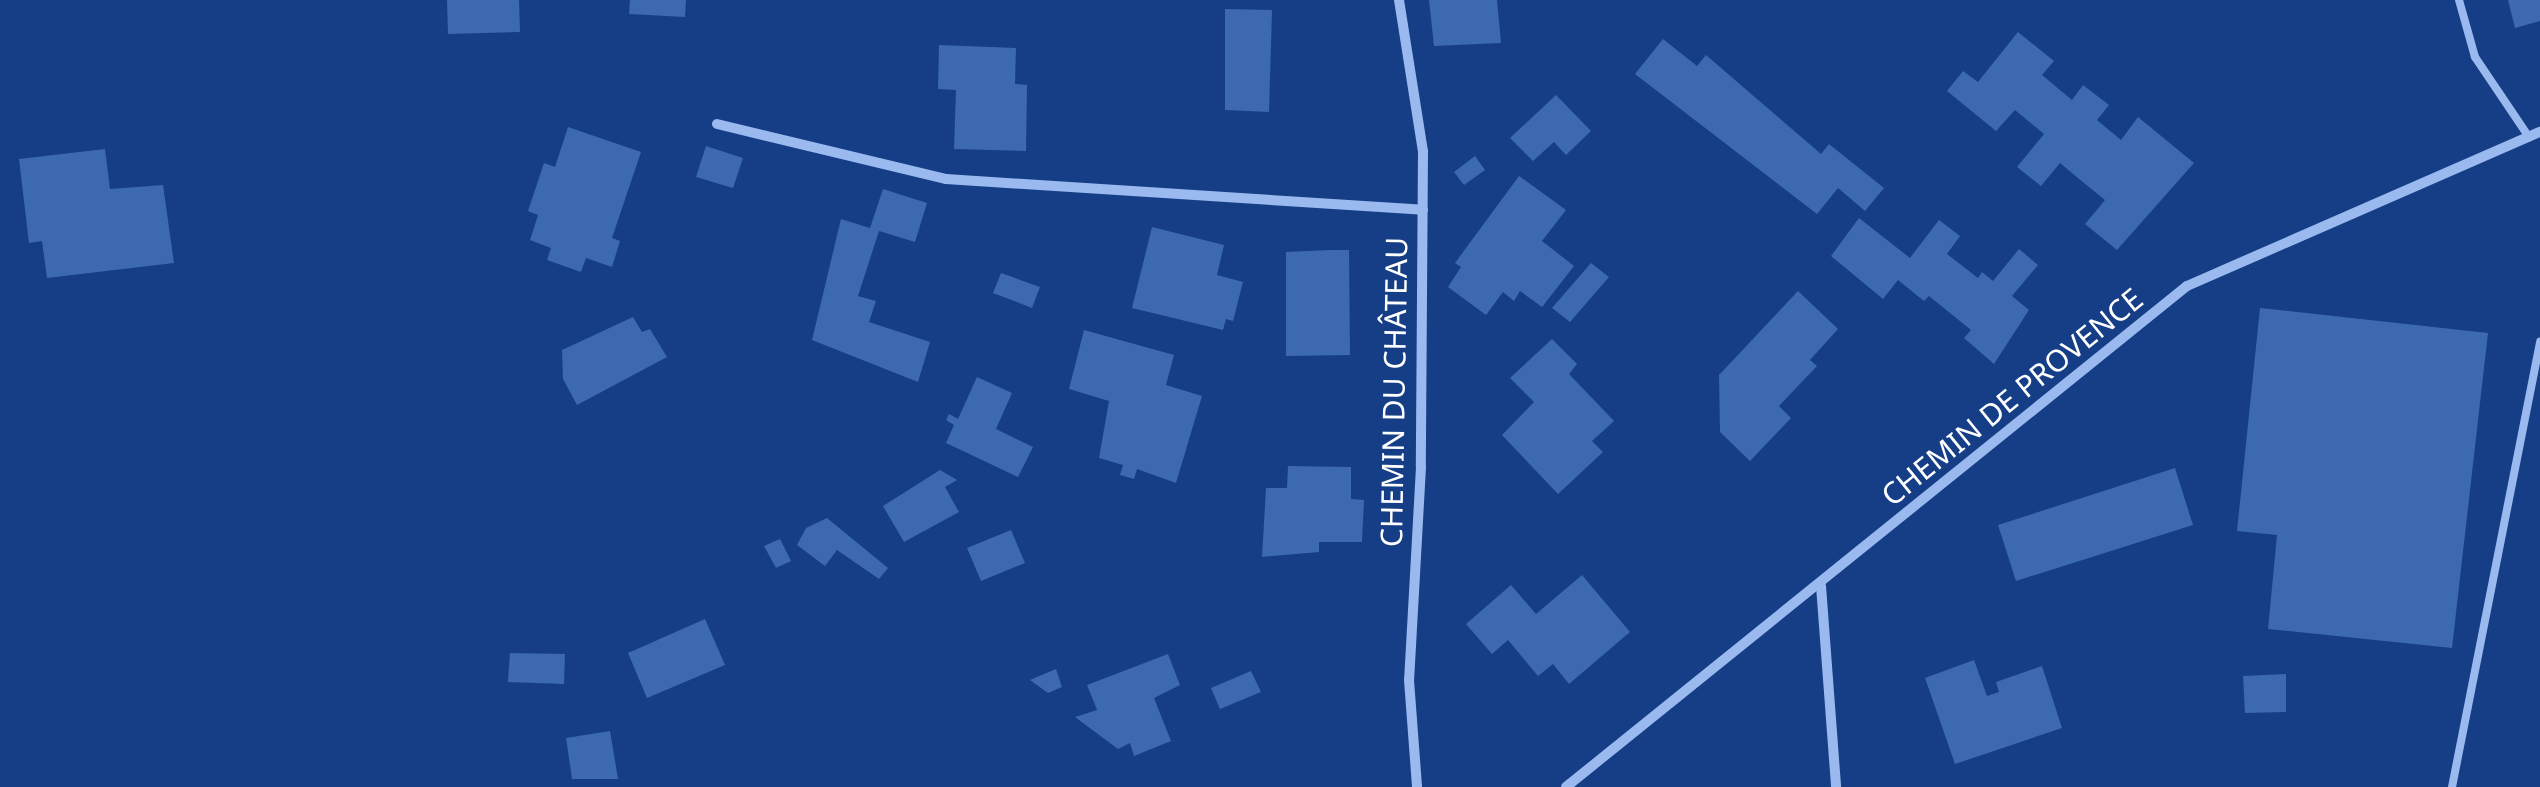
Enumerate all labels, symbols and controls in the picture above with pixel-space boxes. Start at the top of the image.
street label: CHEMIN DU CHÂTEAU [1373,237,1415,547]
street label: CHEMIN DE PROVENCE [1874,281,2150,513]

